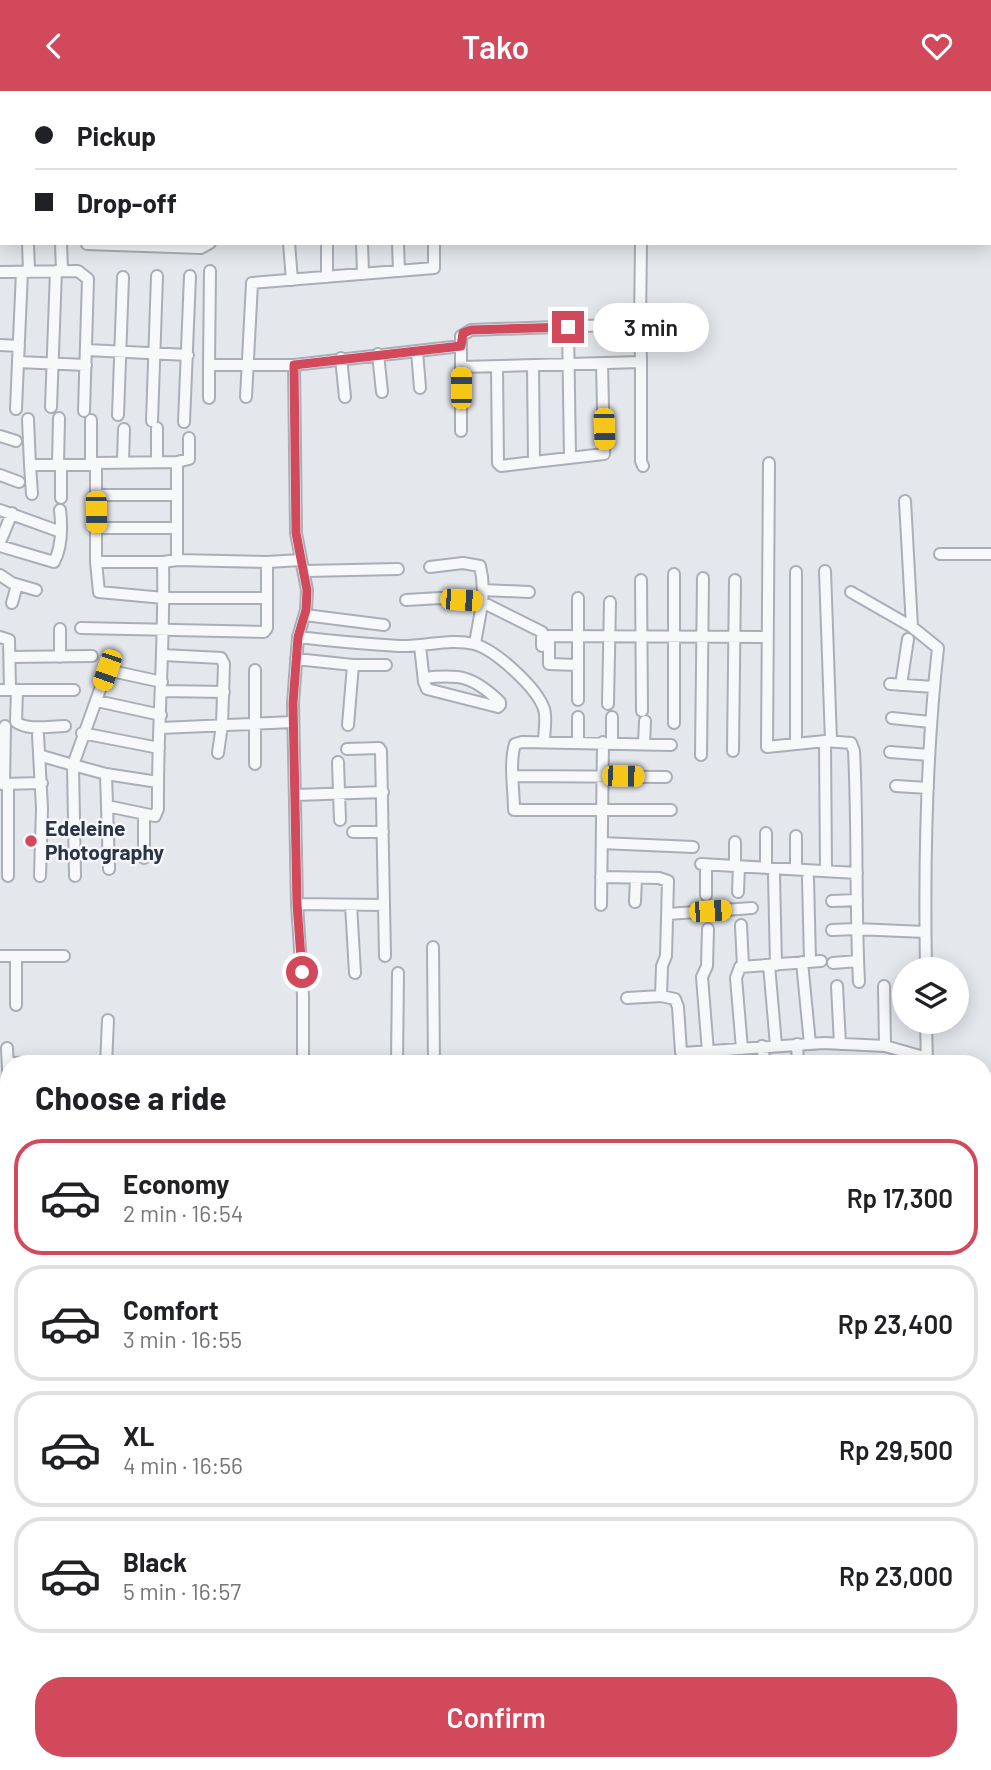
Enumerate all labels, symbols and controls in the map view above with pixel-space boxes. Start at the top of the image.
icon: back [35,27,73,65]
text: Tako [462,27,529,65]
icon: heart [918,27,956,65]
text: Pickup [77,120,156,151]
text: Drop-off [77,187,177,218]
callout: 3 min [592,303,708,351]
route end [552,311,584,343]
text: 3 min [624,313,678,341]
car [451,367,472,409]
car [593,408,616,450]
car [86,491,107,533]
car [440,588,483,612]
car [91,647,124,693]
car [602,765,645,787]
place label: Edeleine Photography [45,815,165,864]
marker: Edeleine Photography [23,833,39,849]
car [689,899,732,923]
route start [286,956,318,988]
map controls [892,957,969,1034]
button: layers [892,957,969,1034]
text: Choose a ride [35,1078,227,1116]
icon: car [39,1166,102,1229]
text: Economy [123,1168,229,1199]
text: Rp 17,300 [847,1182,953,1213]
text: 2 min · 16:54 [123,1199,243,1227]
icon: car [39,1292,102,1355]
text: Comfort [123,1294,219,1325]
text: Rp 23,400 [838,1308,953,1339]
text: 3 min · 16:55 [123,1325,242,1353]
icon: car [39,1418,102,1481]
text: XL [123,1420,154,1451]
text: Rp 29,500 [839,1434,953,1465]
text: 4 min · 16:56 [123,1451,243,1479]
icon: car [39,1544,102,1607]
text: Black [123,1546,187,1577]
text: Rp 23,000 [839,1560,953,1591]
text: 5 min · 16:57 [123,1577,241,1605]
button: Confirm [35,1677,957,1757]

